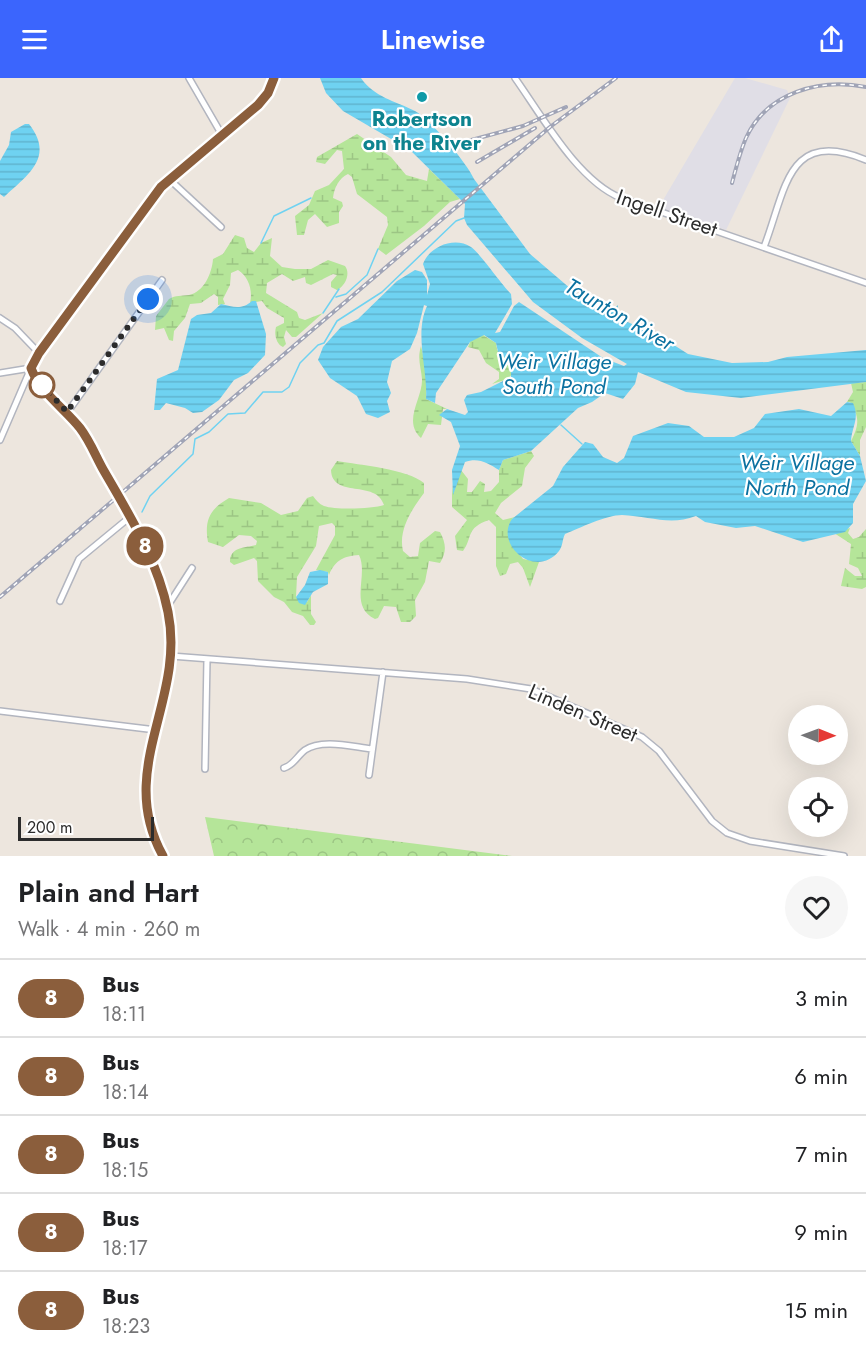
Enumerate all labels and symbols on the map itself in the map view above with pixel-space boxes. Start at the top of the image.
marker: Robertson on the River [415,90,429,104]
place label: Robertson on the River [363,104,482,158]
street label: Ingell Street [612,182,722,244]
water label: Taunton River [559,270,682,359]
your location [133,284,163,314]
water label: Weir Village South Pond [497,345,611,402]
unlabelled marker [29,372,55,398]
water label: Weir Village North Pond [740,446,854,503]
line badge: 8 [126,526,164,566]
street label: Linden Street [524,676,642,750]
north arrow [788,705,848,765]
scale bar [18,814,154,842]

